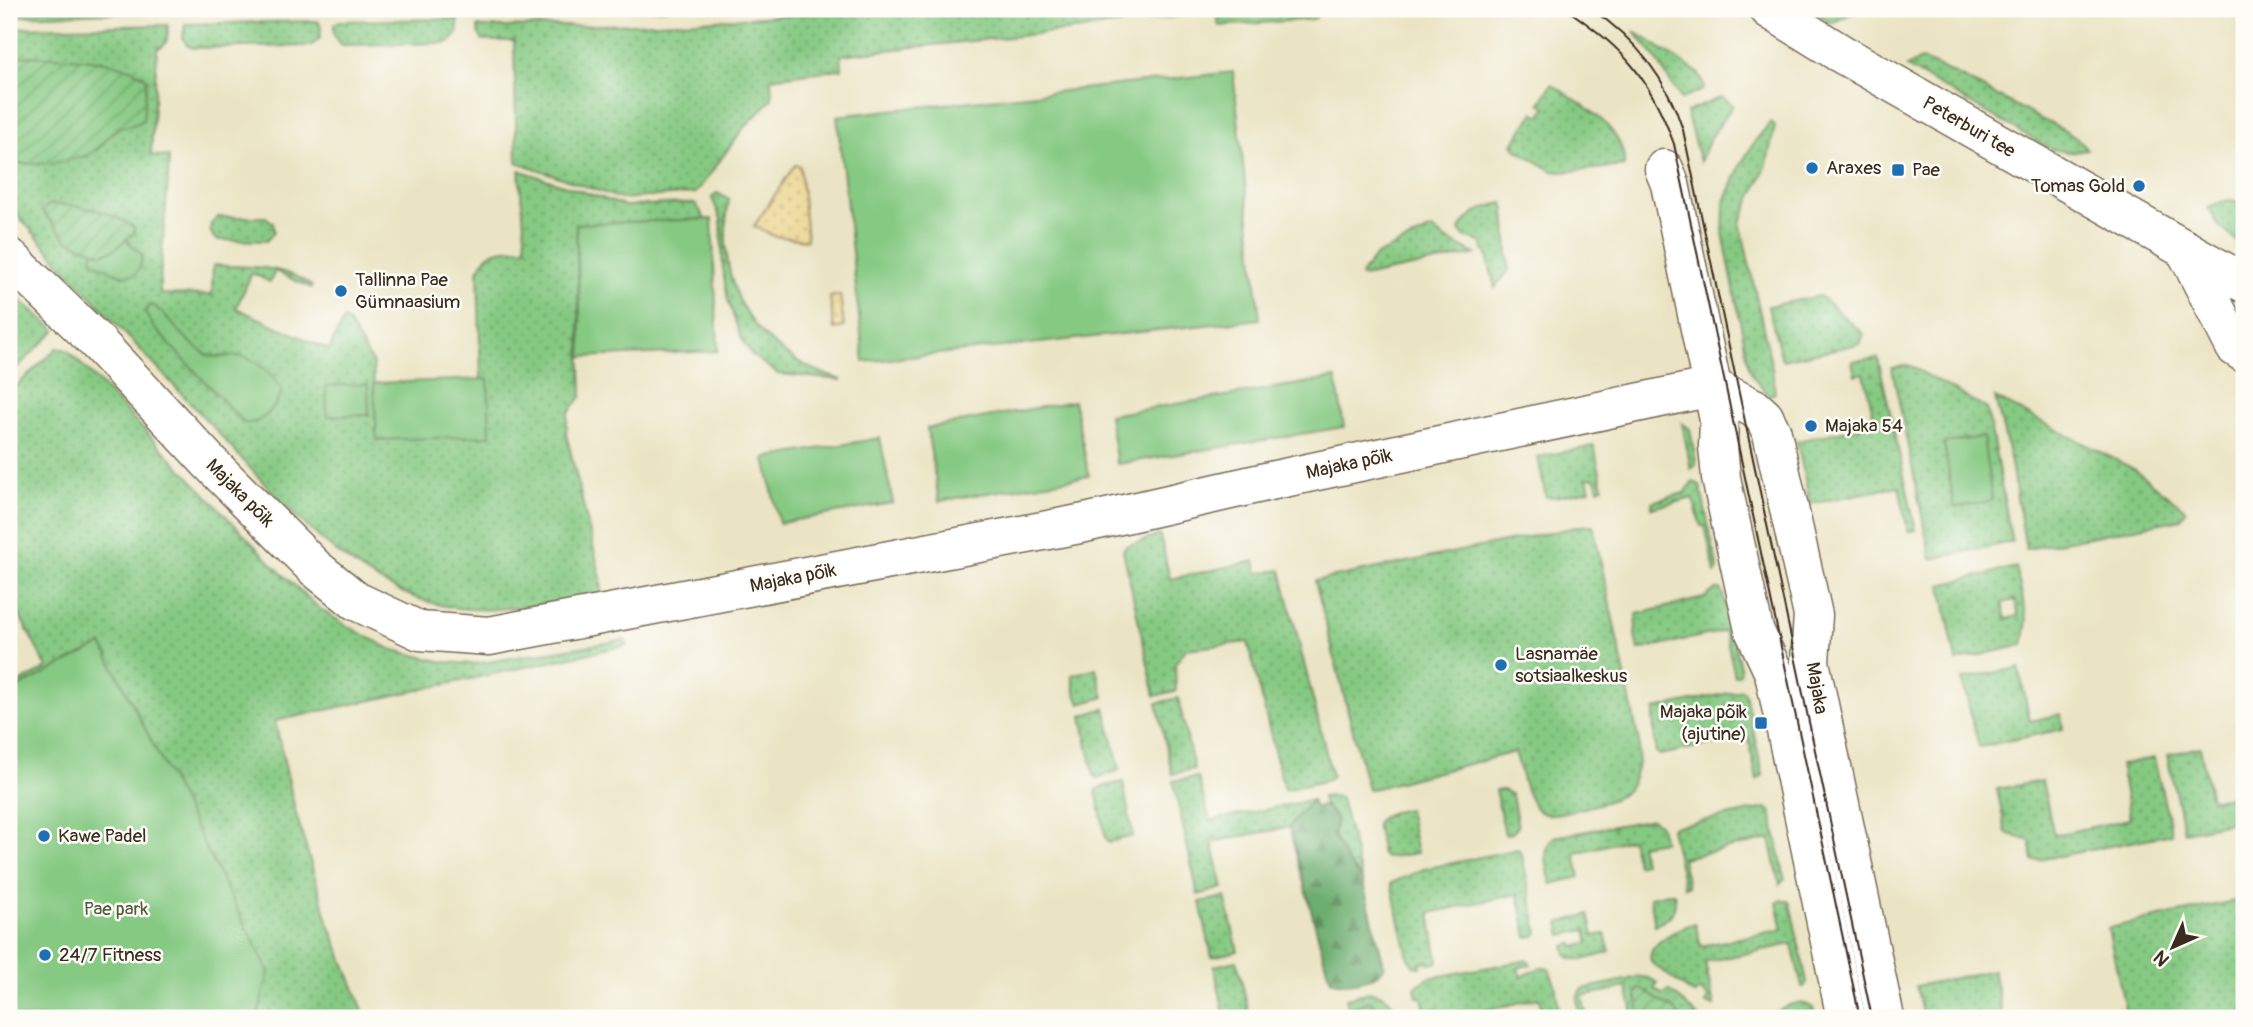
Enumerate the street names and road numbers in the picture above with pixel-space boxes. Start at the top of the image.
street label: Peterburi tee [1918,91,2020,164]
street label: Majaka põik [1304,443,1394,485]
street label: Majaka põik [201,454,279,532]
street label: Majaka põik [748,558,838,598]
street label: Majaka [1801,660,1833,716]

